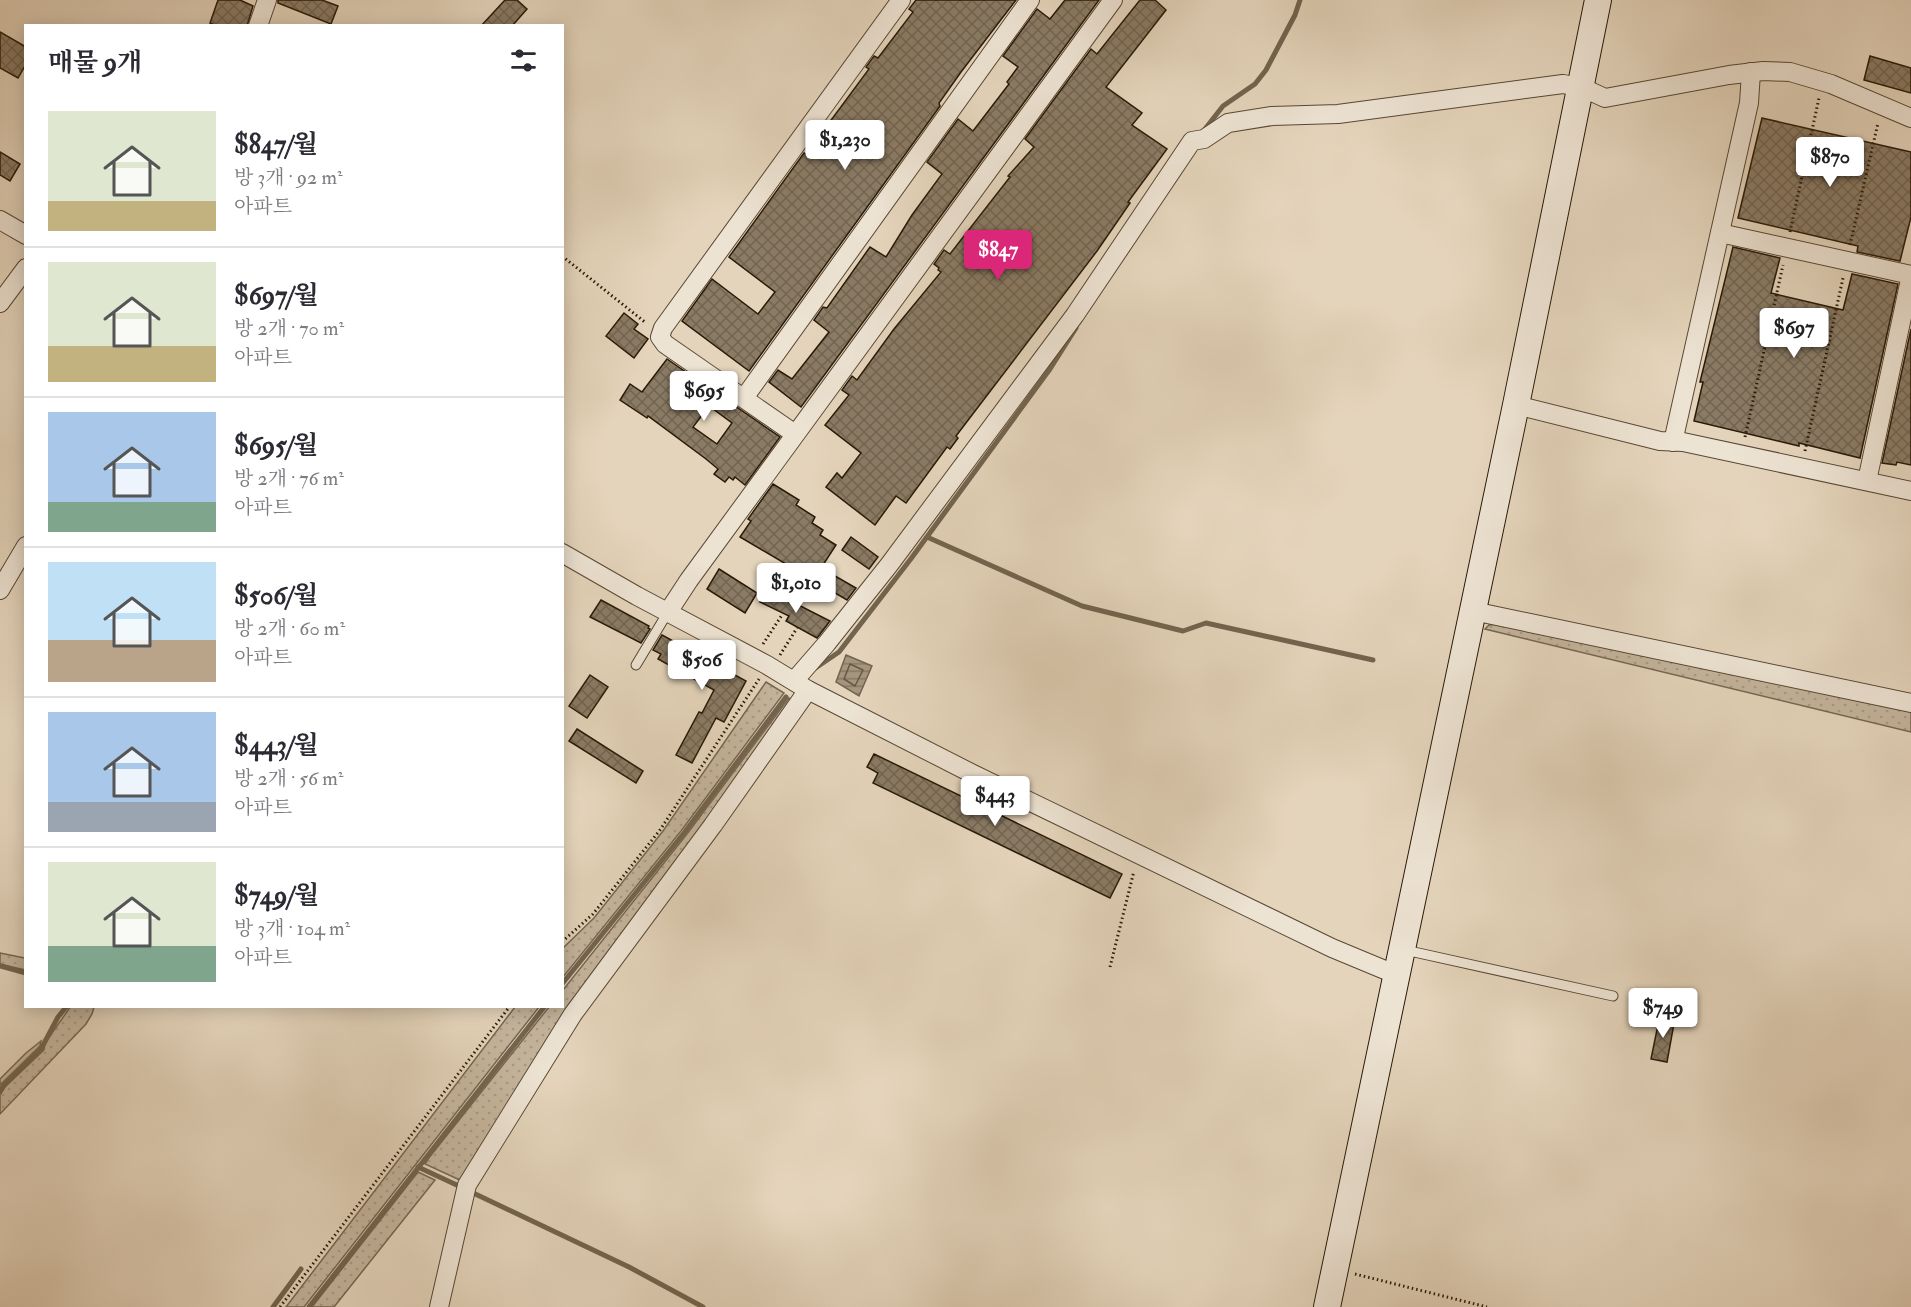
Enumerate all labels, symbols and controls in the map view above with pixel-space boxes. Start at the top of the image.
icon: filters [507,44,540,77]
text: 매물 9개 [48,47,142,79]
pin: $1,230 [796,120,894,171]
text: $1,230 [819,127,871,152]
text: $847/월 [234,129,318,161]
icon: home [96,135,168,207]
pin: $870 [1794,137,1866,188]
text: $870 [1810,144,1850,169]
text: 방 3개 · 92 m² [234,165,343,190]
text: 아파트 [234,194,292,219]
pin: $847 [962,230,1034,281]
text: $847 [978,237,1018,262]
text: $697/월 [234,280,319,312]
icon: home [96,286,168,358]
pin: $697 [1758,308,1830,359]
text: $697 [1774,315,1814,340]
text: 방 2개 · 70 m² [234,316,344,341]
text: 아파트 [234,345,292,370]
pin: $695 [668,371,740,422]
text: $695 [684,378,724,403]
text: $695/월 [234,430,318,462]
icon: home [96,436,168,508]
text: 방 2개 · 76 m² [234,466,344,491]
text: 아파트 [234,495,292,520]
pin: $1,010 [747,563,845,614]
text: $1,010 [771,570,821,595]
text: $506/월 [234,580,318,612]
icon: home [96,586,168,658]
text: 방 2개 · 60 m² [234,616,345,641]
pin: $506 [666,640,738,691]
text: 아파트 [234,645,292,670]
text: $506 [682,647,722,672]
text: $443/월 [234,730,319,762]
icon: home [96,736,168,808]
text: 방 2개 · 56 m² [234,766,344,791]
pin: $443 [959,776,1031,827]
text: $443 [975,783,1015,808]
text: 아파트 [234,795,292,820]
text: $749/월 [234,880,319,912]
icon: home [96,886,168,958]
text: 방 3개 · 104 m² [234,916,350,941]
text: 아파트 [234,945,292,970]
pin: $749 [1627,988,1699,1039]
text: $749 [1643,995,1684,1020]

